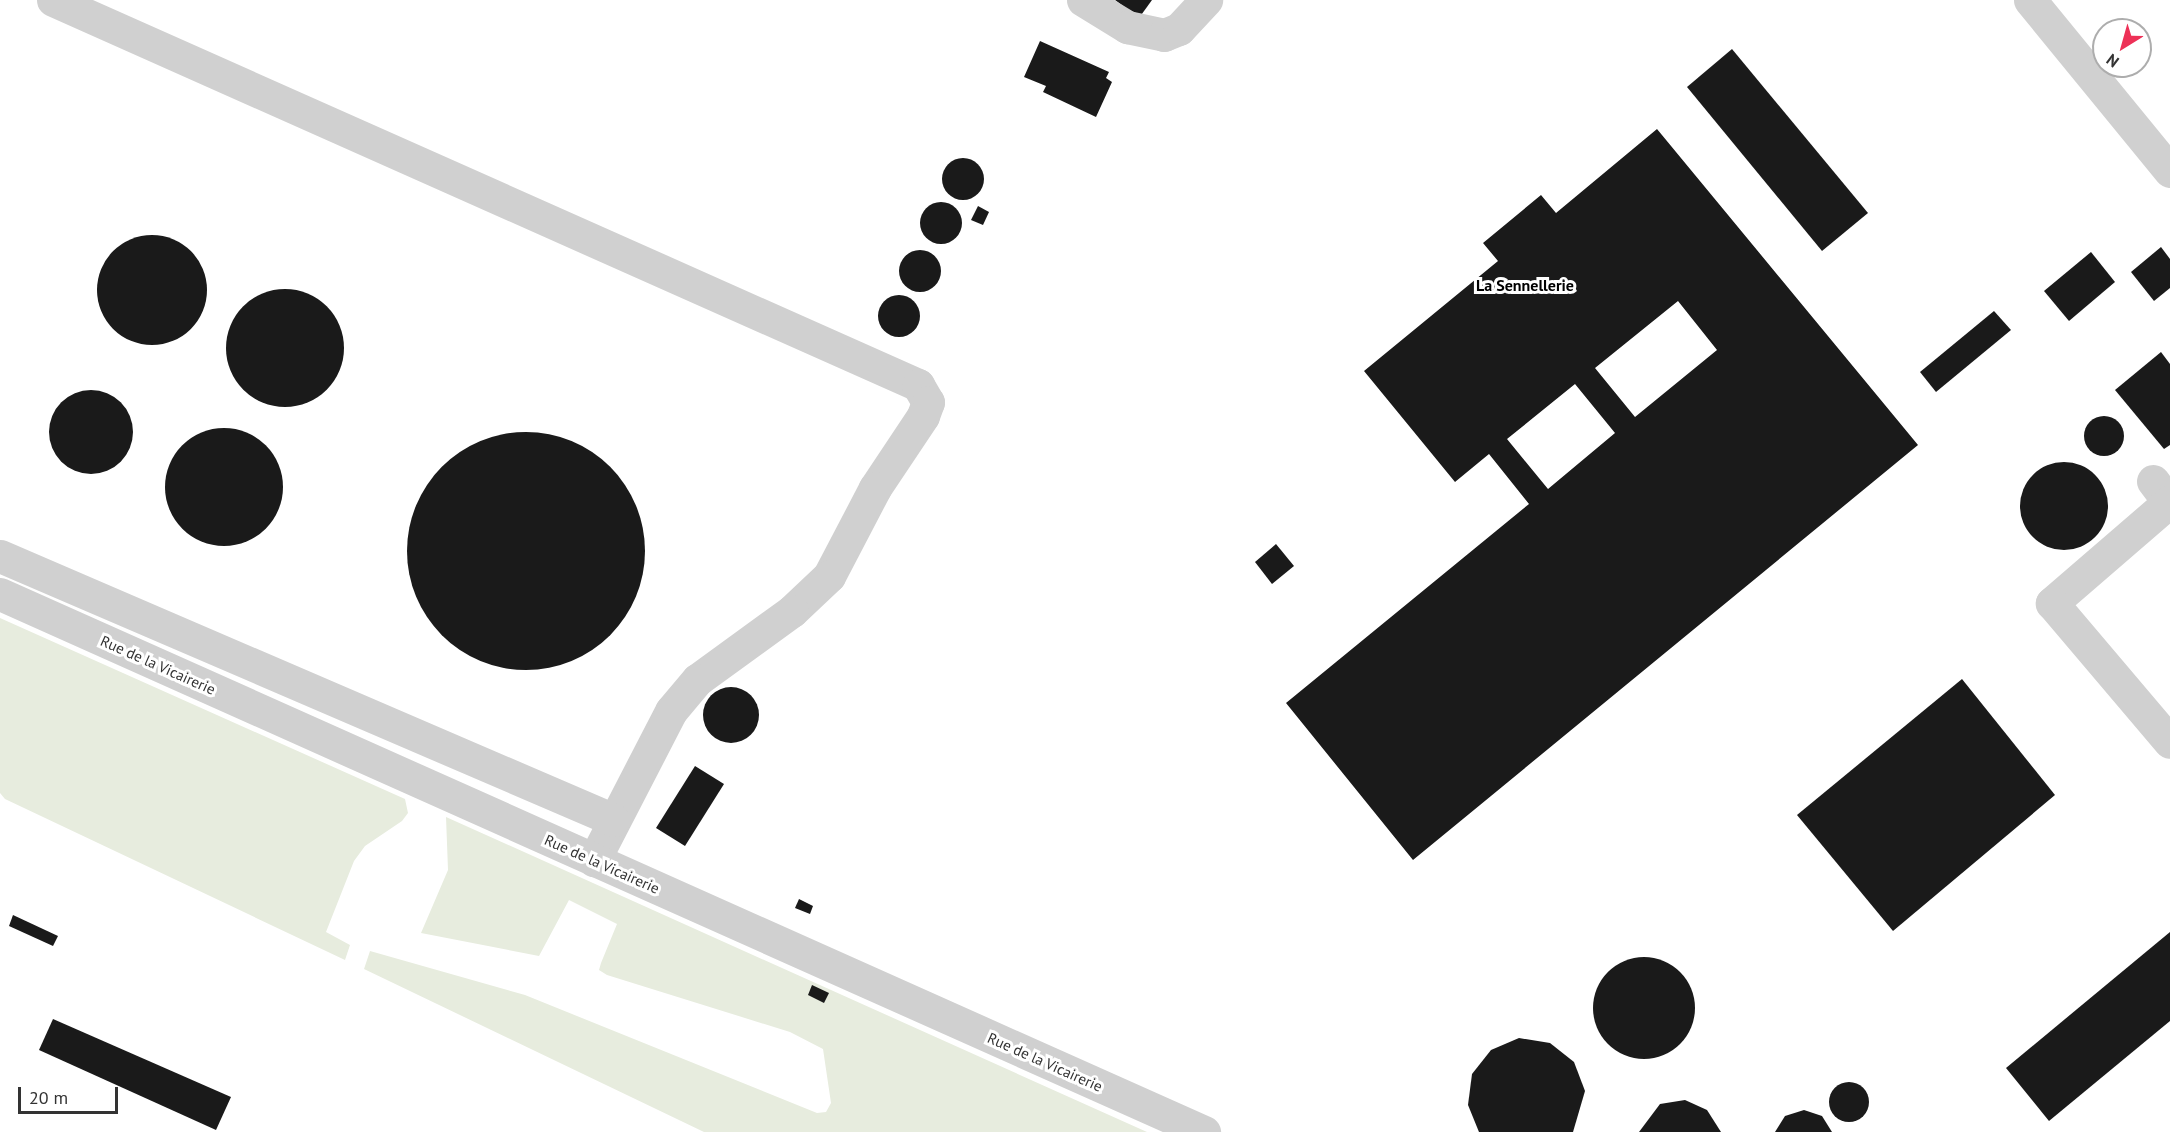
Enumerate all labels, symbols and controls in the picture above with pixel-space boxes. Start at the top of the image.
north arrow [2092,18,2152,78]
text: N [2102,50,2123,72]
district label: La Sennellerie [1476,275,1574,295]
street label: Rue de la Vicairerie [98,632,218,698]
street label: Rue de la Vicairerie [542,831,662,897]
street label: Rue de la Vicairerie [985,1029,1105,1095]
scale bar [21,1075,122,1113]
text: 20 m [29,1086,68,1109]

